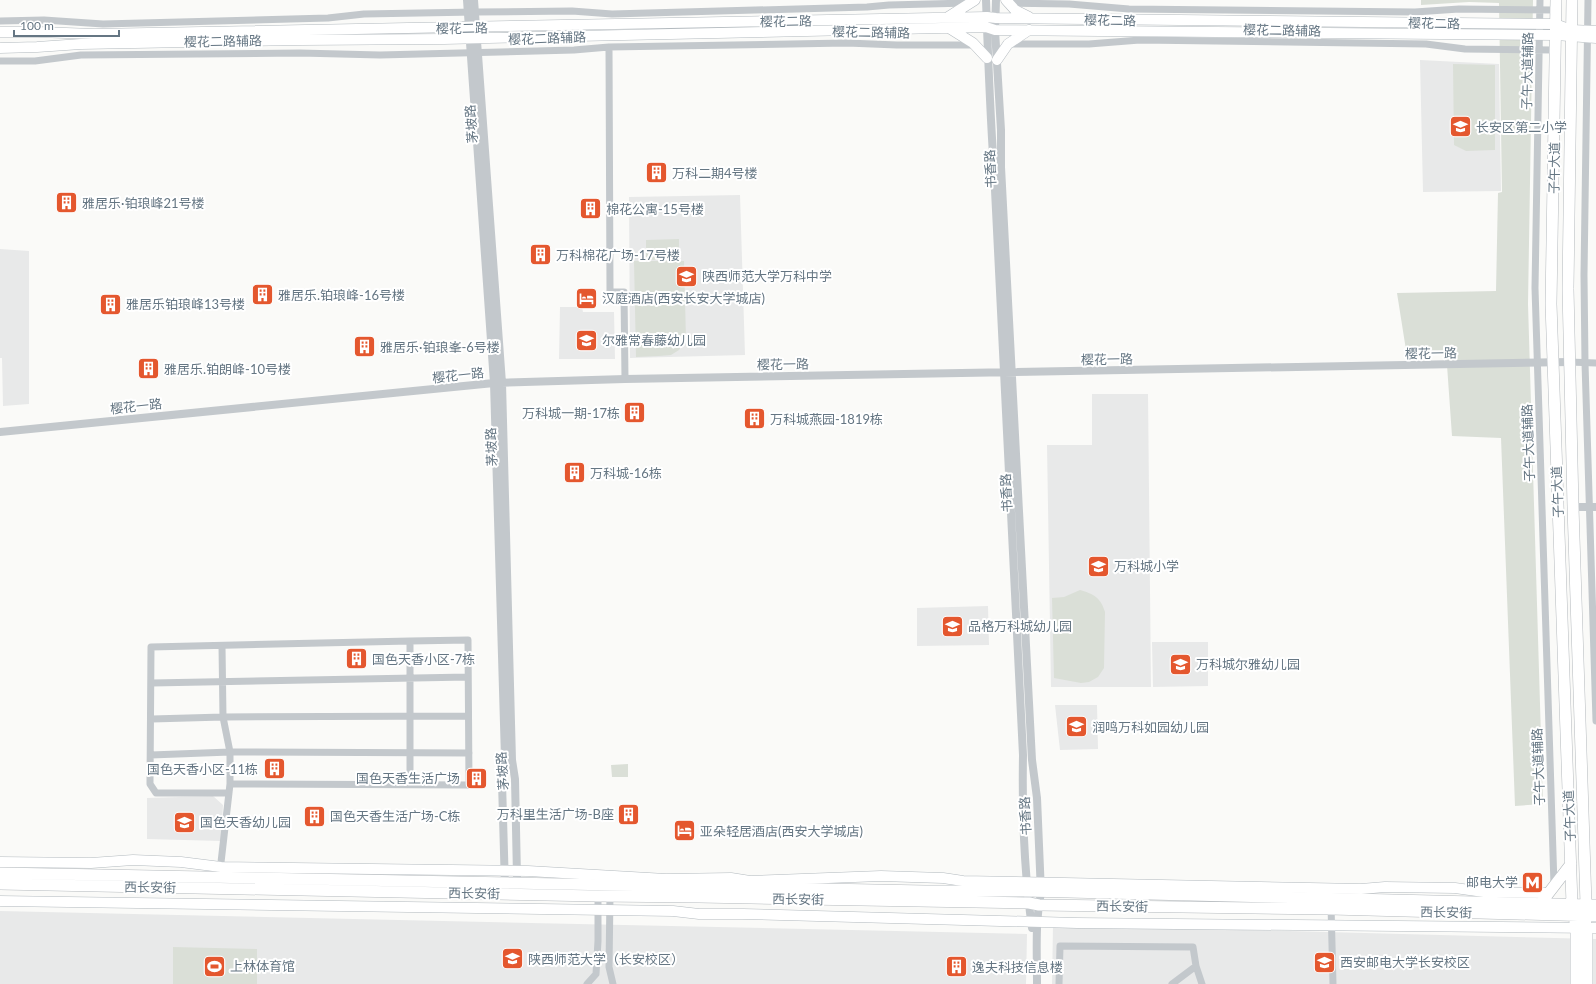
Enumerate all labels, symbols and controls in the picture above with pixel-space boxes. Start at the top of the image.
scale bar [14,12,119,38]
street label: 樱花二路 [1084,12,1136,28]
street label: 樱花二路 [760,13,812,29]
street label: 樱花二路 [1408,15,1460,31]
text: 100 m [20,18,54,33]
street label: 樱花二路 [436,20,488,36]
street label: 樱花二路辅路 [1243,21,1321,39]
street label: 樱花二路辅路 [832,23,910,41]
street label: 樱花二路辅路 [508,29,586,47]
street label: 樱花二路辅路 [184,32,262,50]
street label: 子午大道辅路 [1518,32,1536,110]
street label: 茅坡路 [462,104,480,144]
school or university icon: 长安区第二小学 [1448,114,1474,140]
place label: 长安区第二小学 [1476,119,1567,135]
street label: 子午大道 [1546,142,1562,194]
street label: 书香路 [981,149,999,189]
building icon: 万科二期4号楼 [643,160,669,186]
place label: 万科二期4号楼 [672,165,758,181]
building icon: 雅居乐·铂琅峰21号楼 [54,190,80,216]
place label: 雅居乐·铂琅峰21号楼 [82,195,204,211]
building icon: 棉花公寓-15号楼 [577,196,603,222]
place label: 棉花公寓-15号楼 [606,201,704,217]
building icon: 万科棉花广场-17号楼 [528,242,554,268]
place label: 万科棉花广场-17号楼 [556,247,680,263]
school or university icon: 陕西师范大学万科中学 [673,263,699,289]
place label: 陕西师范大学万科中学 [702,268,832,284]
building icon: 雅居乐.铂琅峰-16号楼 [249,282,275,308]
hotel icon: 汉庭酒店(西安长安大学城店) [573,285,599,311]
place label: 雅居乐.铂琅峰-16号楼 [278,287,405,303]
place label: 汉庭酒店(西安长安大学城店) [602,290,765,306]
building icon: 雅居乐铂琅峰13号楼 [97,291,123,317]
place label: 雅居乐铂琅峰13号楼 [126,296,245,312]
school or university icon: 尔雅常春藤幼儿园 [574,327,600,353]
place label: 尔雅常春藤幼儿园 [602,332,706,348]
building icon: 雅居乐·铂琅峯-6号楼 [351,334,377,360]
place label: 雅居乐·铂琅峯-6号楼 [380,339,500,355]
street label: 樱花一路 [1405,345,1457,361]
street label: 樱花一路 [1081,351,1133,367]
building icon: 雅居乐.铂朗峰-10号楼 [136,356,162,382]
street label: 樱花一路 [757,356,809,372]
place label: 雅居乐.铂朗峰-10号楼 [164,361,291,377]
street label: 樱花一路 [431,364,485,386]
street label: 樱花一路 [109,395,163,417]
building icon: 万科城一期-17栋 [622,400,648,426]
street label: 子午大道辅路 [1519,404,1537,482]
place label: 万科城一期-17栋 [522,405,620,421]
building icon: 万科城燕园-1819栋 [741,406,767,432]
place label: 万科城燕园-1819栋 [770,411,883,427]
street label: 茅坡路 [482,427,500,467]
building icon: 万科城-16栋 [562,460,588,486]
place label: 万科城-16栋 [590,465,662,481]
street label: 子午大道 [1548,466,1566,518]
street label: 书香路 [997,473,1015,513]
school or university icon: 万科城小学 [1086,553,1112,579]
place label: 万科城小学 [1114,558,1179,574]
school or university icon: 品格万科城幼儿园 [940,613,966,639]
place label: 品格万科城幼儿园 [968,618,1072,634]
building icon: 国色天香小区-7栋 [344,646,370,672]
place label: 国色天香小区-7栋 [372,651,475,667]
school or university icon: 万科城尔雅幼儿园 [1167,651,1193,677]
place label: 万科城尔雅幼儿园 [1196,656,1300,672]
school or university icon: 润鸣万科如园幼儿园 [1064,714,1090,740]
place label: 润鸣万科如园幼儿园 [1092,719,1209,735]
street label: 子午大道辅路 [1529,728,1547,806]
street label: 茅坡路 [493,751,511,791]
building icon: 国色天香小区-11栋 [261,756,287,782]
place label: 国色天香小区-11栋 [147,761,258,777]
building icon: 国色天香生活广场 [463,765,489,791]
place label: 国色天香生活广场 [356,770,460,786]
street label: 子午大道 [1560,790,1578,842]
street label: 书香路 [1016,796,1034,836]
building icon: 万科里生活广场-B座 [616,801,642,827]
building icon: 国色天香生活广场-C栋 [301,803,327,829]
place label: 万科里生活广场-B座 [497,806,614,822]
place label: 国色天香生活广场-C栋 [330,808,461,824]
school or university icon: 国色天香幼儿园 [171,809,197,835]
place label: 国色天香幼儿园 [200,814,291,830]
hotel icon: 亚朵轻居酒店(西安大学城店) [671,818,697,844]
place label: 亚朵轻居酒店(西安大学城店) [700,823,863,839]
metro station icon: 邮电大学 [1520,869,1546,895]
place label: 邮电大学 [1466,874,1518,890]
street label: 西长安街 [124,879,176,895]
street label: 西长安街 [448,885,500,901]
street label: 西长安街 [772,891,824,907]
street label: 西长安街 [1096,898,1148,914]
street label: 西长安街 [1420,904,1472,920]
school or university icon: 陕西师范大学（长安校区） [500,946,526,972]
school or university icon: 西安邮电大学长安校区 [1311,949,1337,975]
place label: 陕西师范大学（长安校区） [528,951,684,967]
sports icon: 上林体育馆 [202,953,228,979]
building icon: 逸夫科技信息楼 [943,954,969,980]
place label: 西安邮电大学长安校区 [1340,954,1470,970]
place label: 上林体育馆 [230,958,295,974]
place label: 逸夫科技信息楼 [972,959,1063,975]

